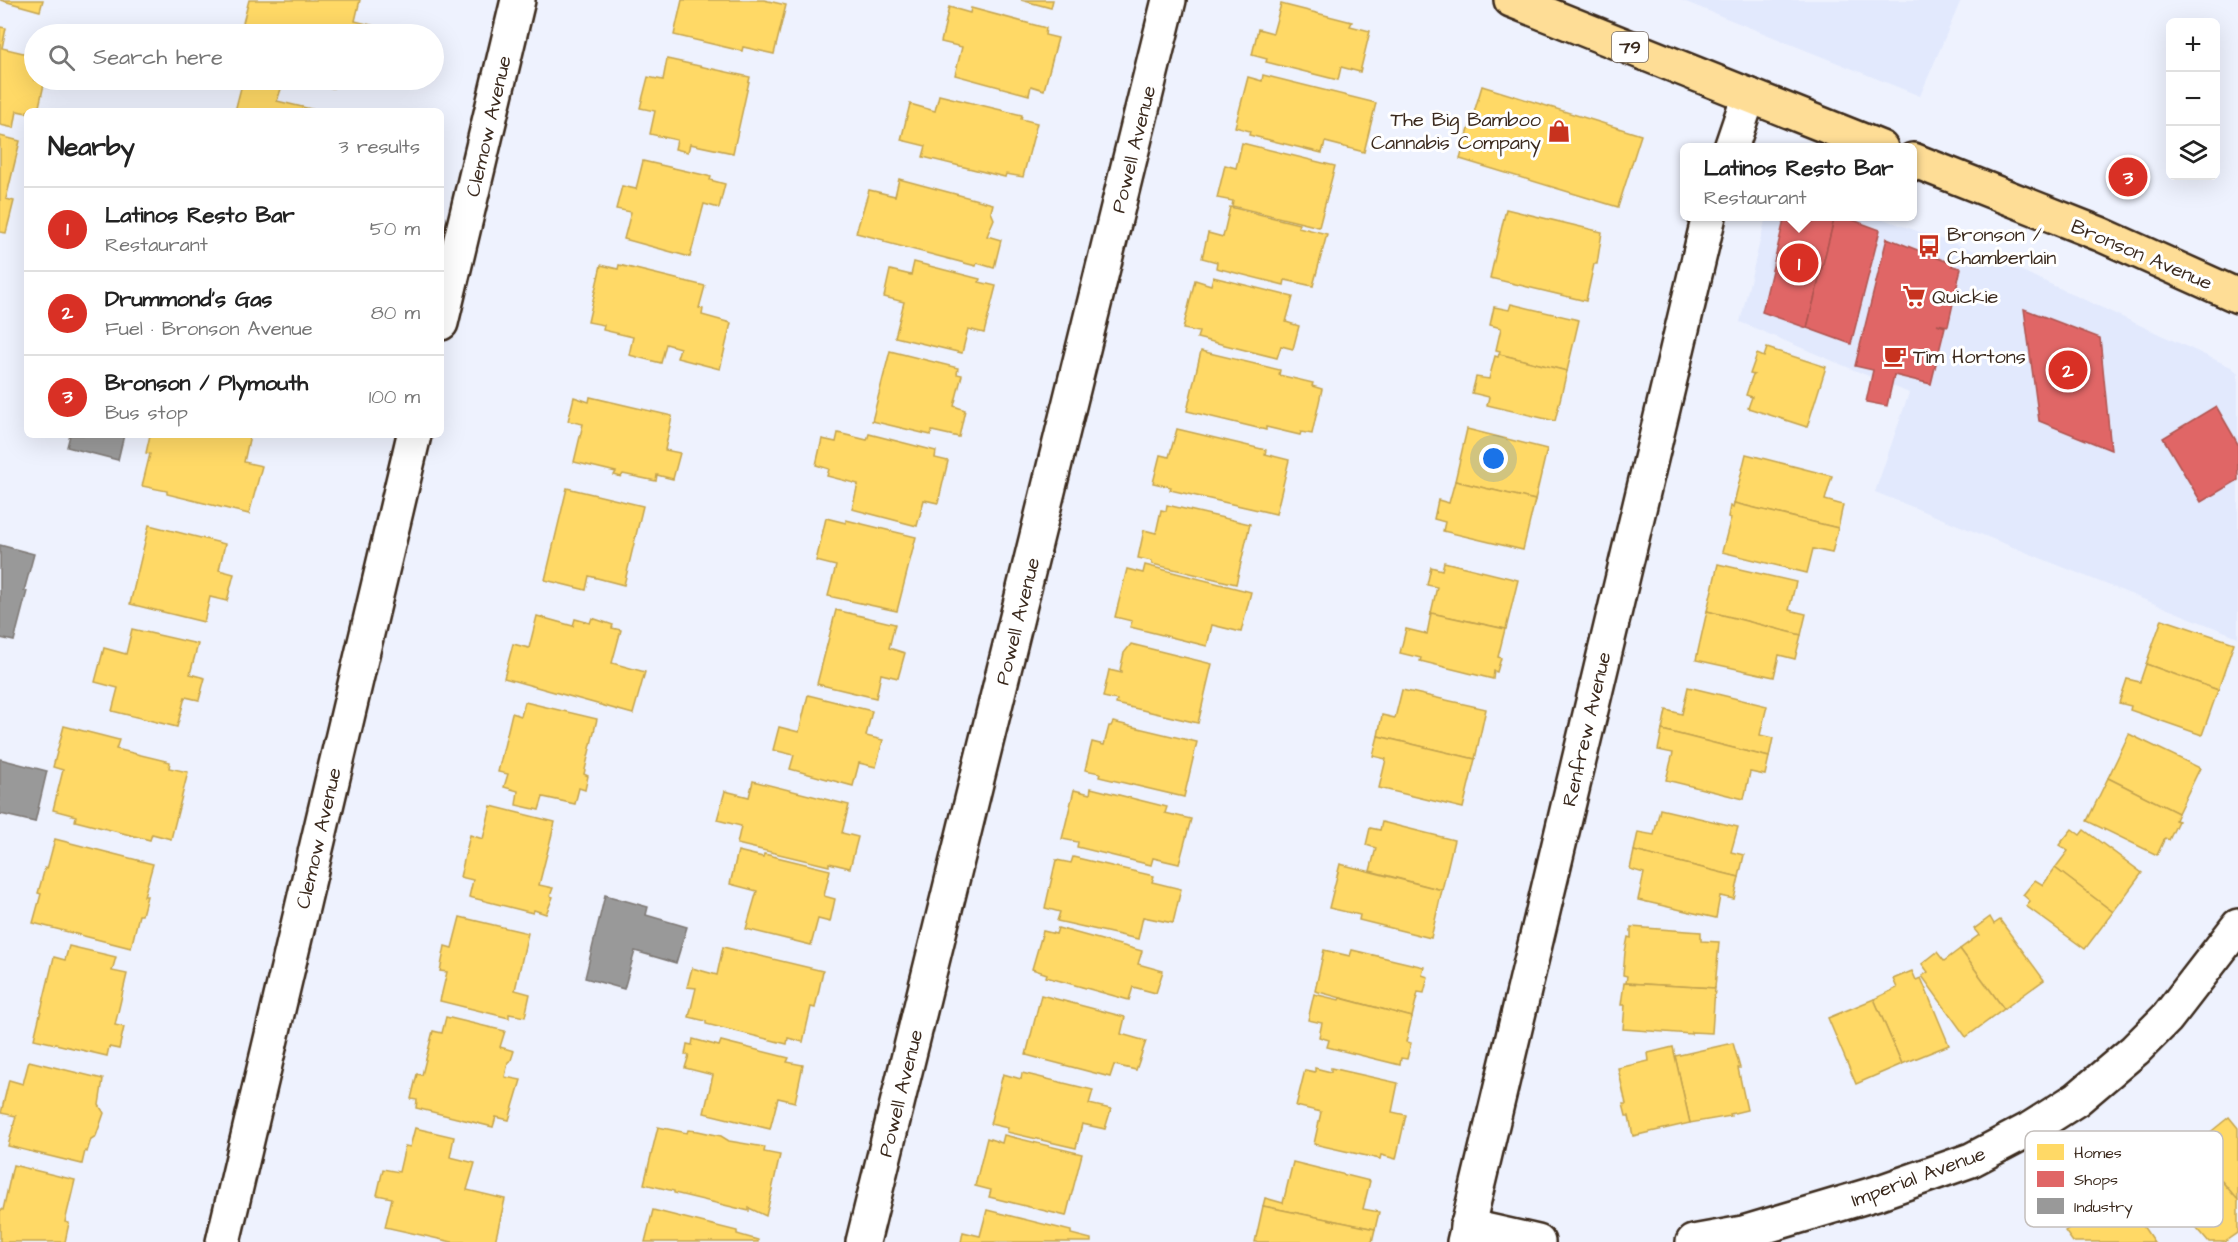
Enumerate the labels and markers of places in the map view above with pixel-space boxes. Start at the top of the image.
place label: The Big Bamboo Cannabis Company [1371,106,1541,158]
shop icon: The Big Bamboo Cannabis Company [1546,118,1572,144]
pin: 3 [2108,154,2148,200]
place label: Bronson / Chamberlain [1947,221,2056,272]
bus stop icon: Bronson / Chamberlain [1916,233,1942,259]
pin: 1 [1780,240,1818,286]
supermarket icon: Quickie [1901,283,1927,309]
place label: Quickie [1932,283,1998,311]
cafe icon: Tim Hortons [1882,343,1908,369]
place label: Tim Hortons [1913,343,2026,371]
pin: 2 [2048,348,2088,392]

